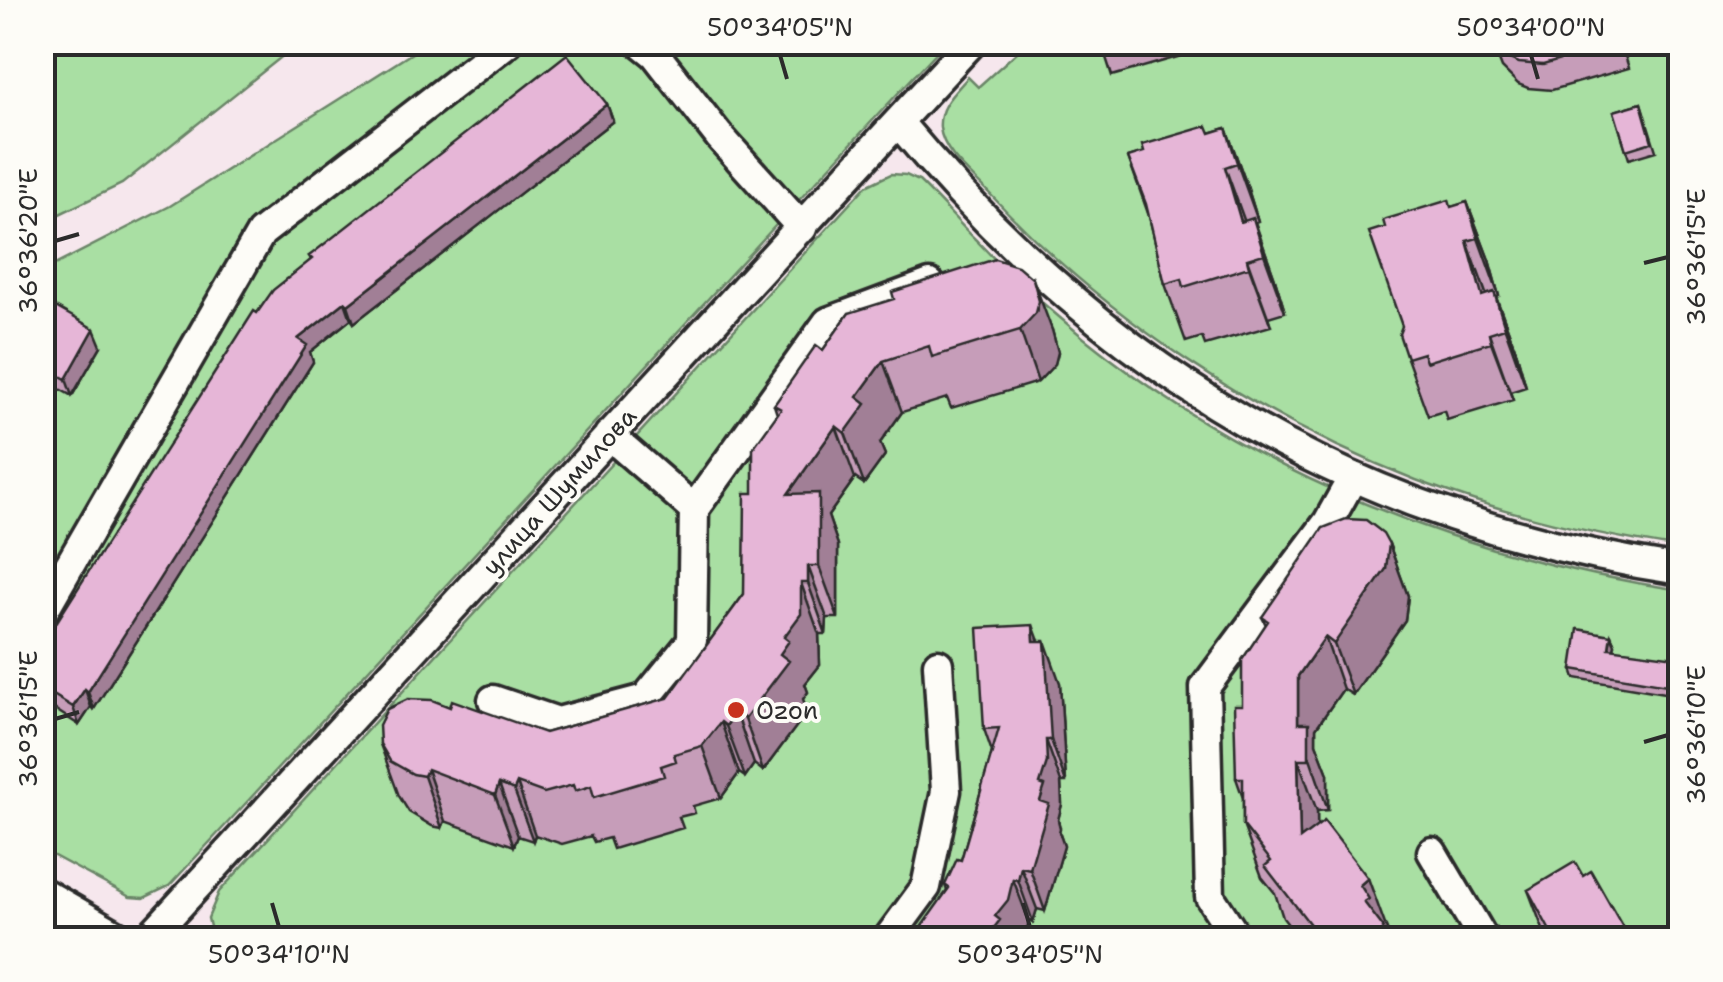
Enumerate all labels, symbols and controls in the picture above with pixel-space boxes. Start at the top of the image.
text: 50°34'05"N [707,10,853,44]
text: 50°34'00"N [1457,10,1605,44]
text: 36°36'20"E [11,168,45,314]
text: 36°36'15"E [1679,188,1713,326]
street label: улица Шумилова [474,399,644,583]
text: 36°36'15"E [11,650,45,788]
text: 36°36'10"E [1679,665,1713,805]
place label: Ozon [756,693,818,727]
marker: Ozon [725,699,747,721]
text: 50°34'10"N [208,937,350,971]
text: 50°34'05"N [957,937,1103,971]

